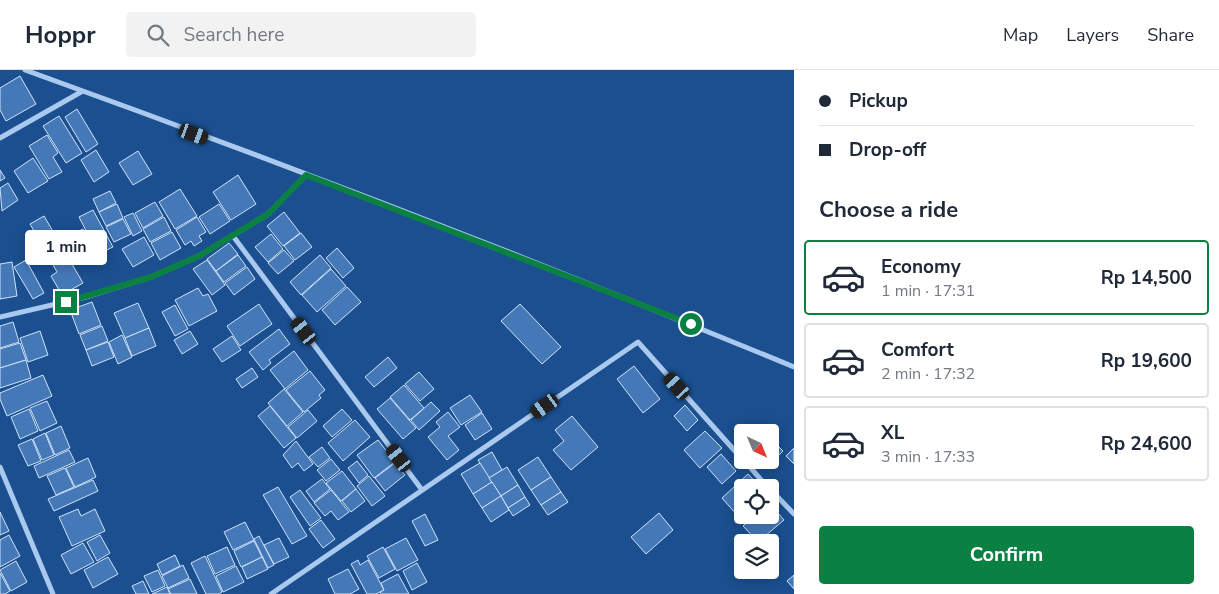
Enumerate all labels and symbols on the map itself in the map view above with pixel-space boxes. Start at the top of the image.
car [177,122,210,146]
callout: 1 min [25,230,107,264]
route end [55,291,77,313]
route start [680,313,702,335]
car [288,315,319,347]
car [661,370,692,402]
car [528,391,561,421]
north arrow [734,424,779,469]
car [383,442,414,474]

